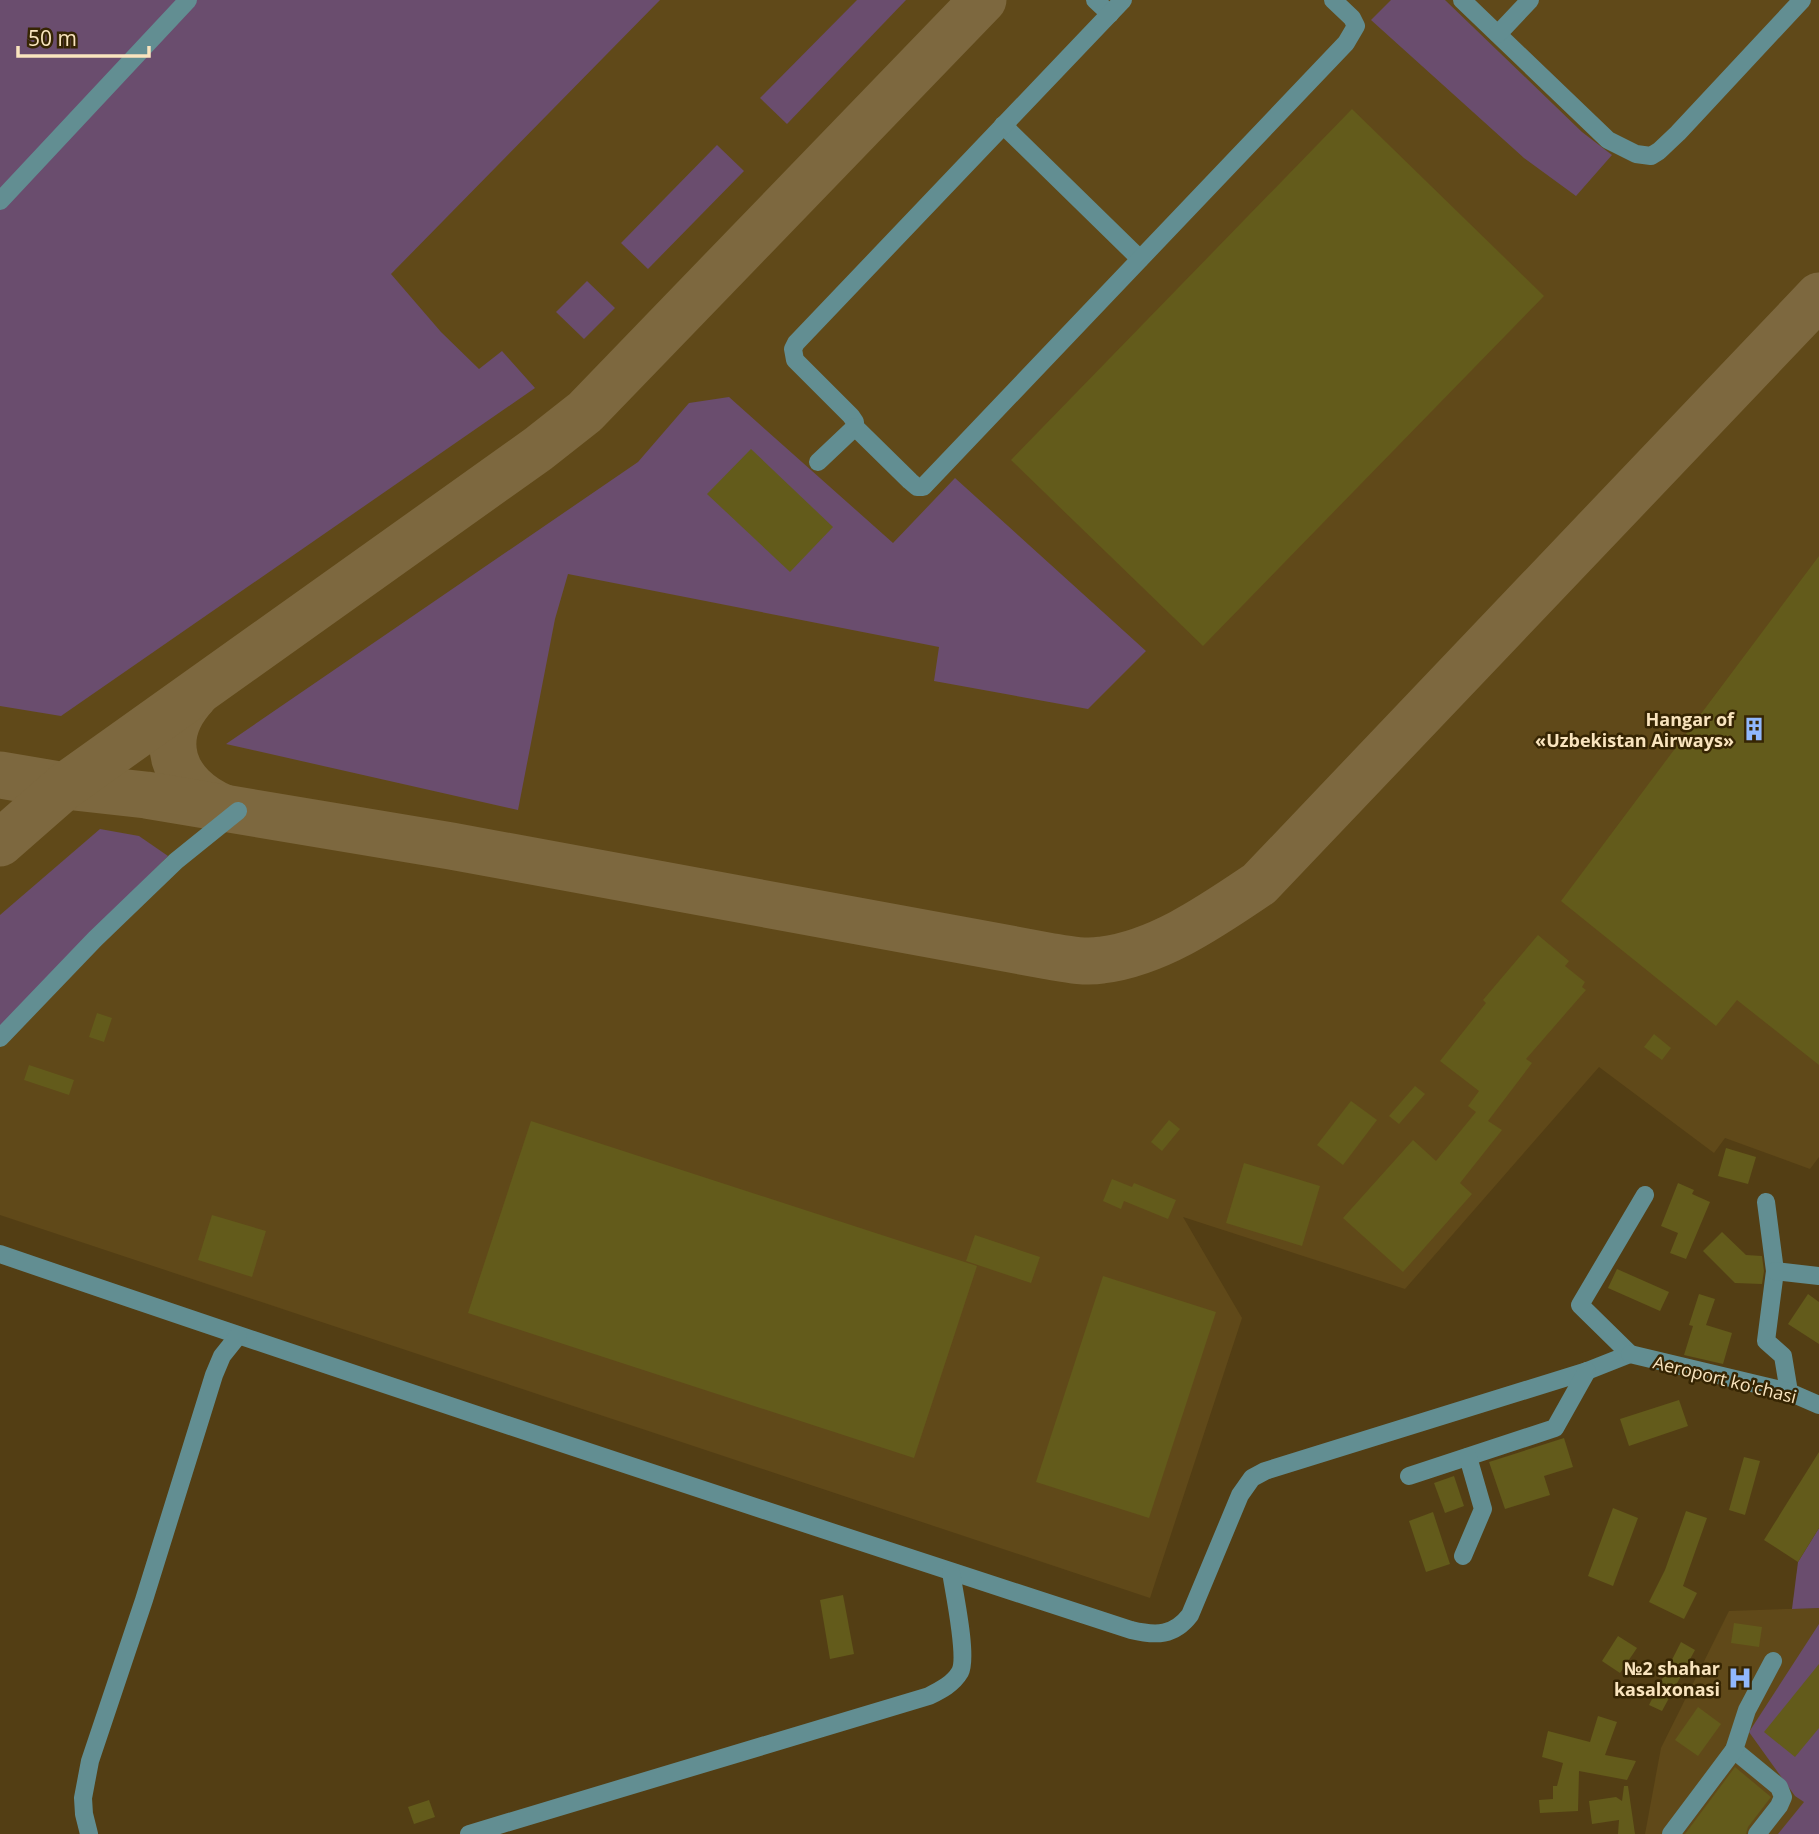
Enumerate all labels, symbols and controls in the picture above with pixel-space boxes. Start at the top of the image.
scale bar [18,14,149,58]
text: 50 m [28,24,77,52]
place label: Hangar of «Uzbekistan Airways» [1535,707,1735,752]
building icon: Hangar of «Uzbekistan Airways» [1740,715,1768,743]
street label: Aeroport ko'chasi [1651,1350,1799,1408]
place label: №2 shahar kasalxonasi [1614,1656,1720,1701]
hospital icon: №2 shahar kasalxonasi [1726,1664,1754,1692]

